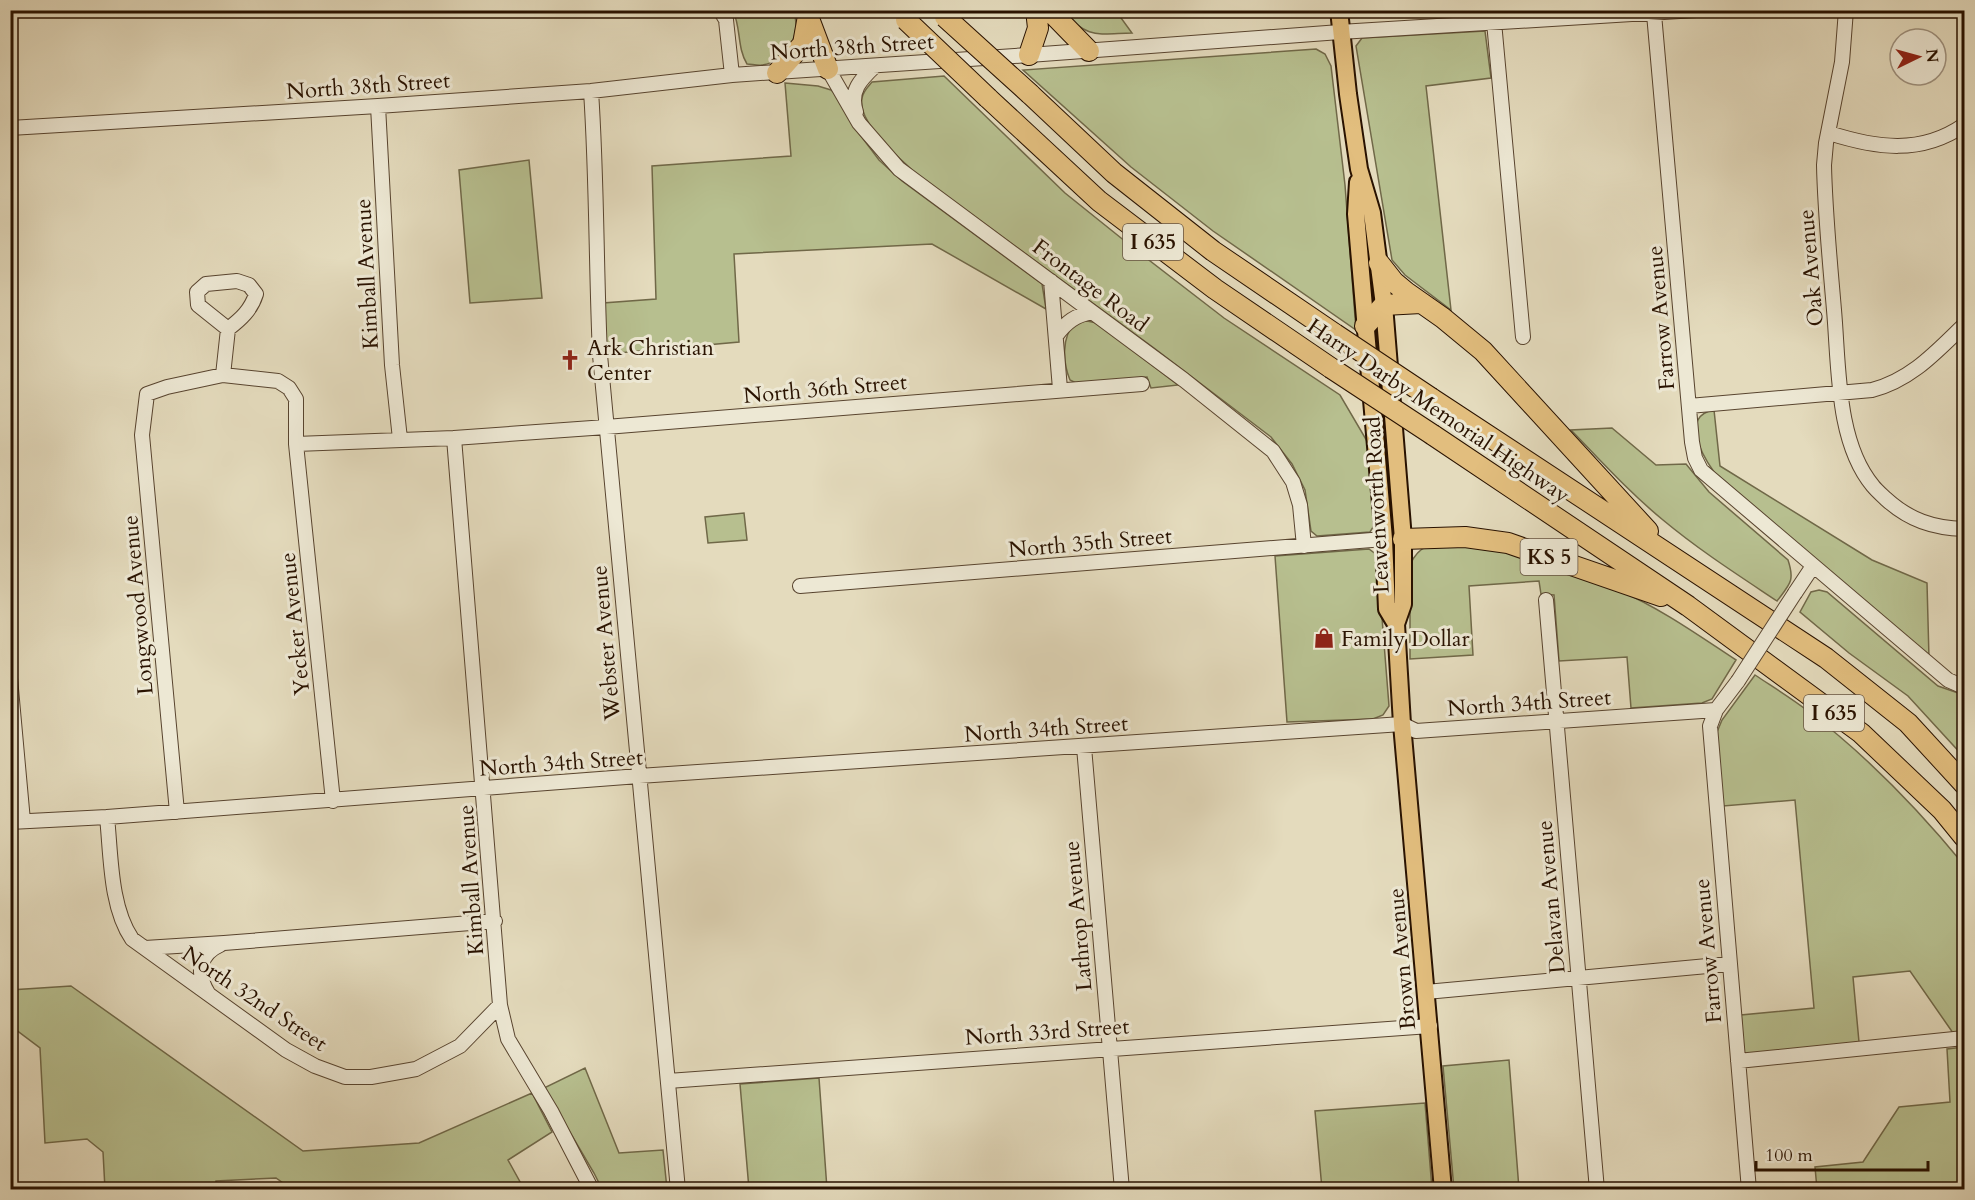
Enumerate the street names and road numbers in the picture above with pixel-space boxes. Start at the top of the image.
street label: North 38th Street [769,26,935,68]
street label: North 38th Street [285,65,451,107]
street label: Kimball Avenue [348,198,386,350]
street label: Oak Avenue [1791,208,1831,328]
road number: I 635 [1123,224,1183,260]
street label: Frontage Road [1026,232,1155,339]
street label: Farrow Avenue [1640,244,1682,391]
street label: Harry Darby Memorial Highway [1301,312,1576,510]
street label: North 36th Street [742,367,908,411]
street label: Leavenworth Road [1357,415,1397,594]
street label: Longwood Avenue [115,514,161,696]
street label: North 35th Street [1007,521,1173,565]
road number: KS 5 [1520,539,1578,575]
street label: Yecker Avenue [273,551,317,697]
street label: Webster Avenue [584,564,628,723]
street label: North 34th Street [1446,682,1612,724]
road number: I 635 [1804,695,1864,731]
street label: North 34th Street [963,708,1129,750]
street label: North 34th Street [478,742,644,784]
street label: Kimball Avenue [451,804,491,956]
street label: Delavan Avenue [1529,819,1573,975]
street label: Lathrop Avenue [1056,840,1100,992]
street label: Farrow Avenue [1687,877,1729,1024]
street label: Brown Avenue [1381,887,1423,1031]
street label: North 32nd Street [176,939,333,1059]
street label: North 33rd Street [964,1011,1130,1053]

